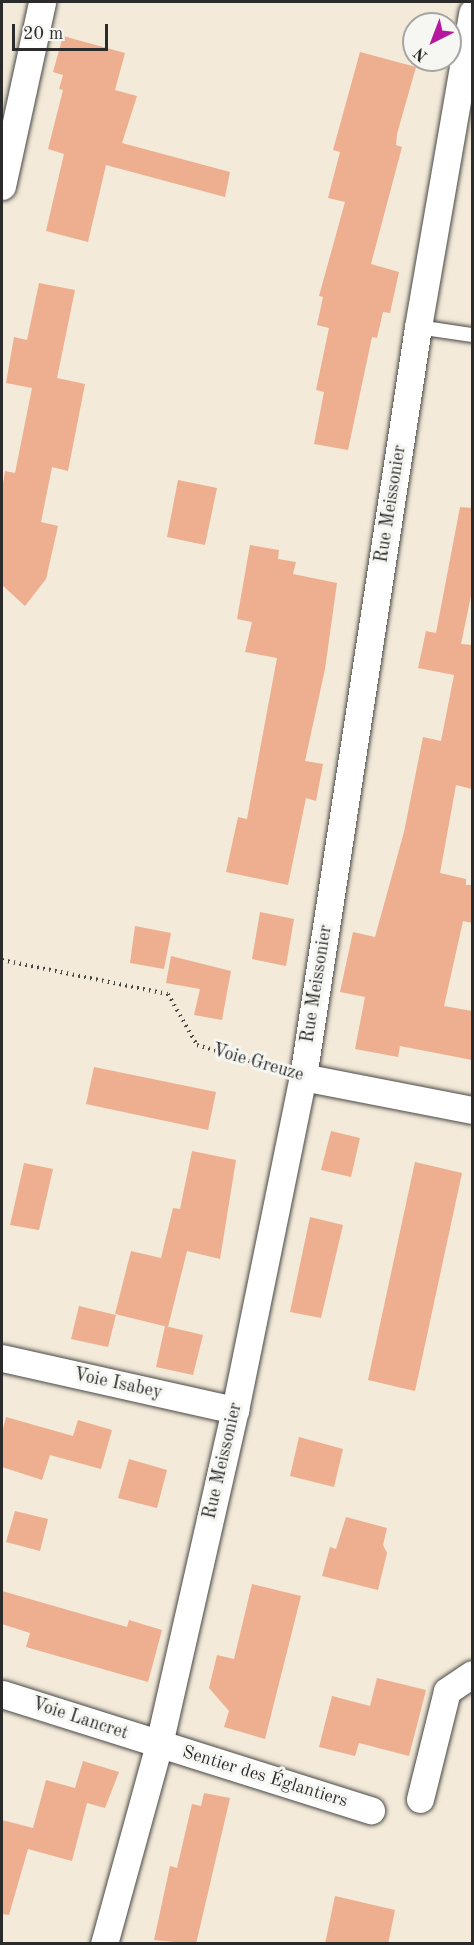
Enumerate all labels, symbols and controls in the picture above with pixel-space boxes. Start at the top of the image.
scale bar [15,12,111,50]
north arrow [402,12,462,72]
text: 20 m [23,25,63,43]
text: N [411,44,431,64]
street label: Rue Meissonier [371,444,411,564]
street label: Rue Meissonier [297,924,337,1044]
street label: Voie Greuze [210,1040,306,1086]
street label: Voie Isabey [72,1364,164,1404]
street label: Rue Meissonier [199,1401,247,1521]
street label: Voie Lancret [29,1693,131,1745]
street label: Sentier des Églantiers [180,1742,350,1812]

